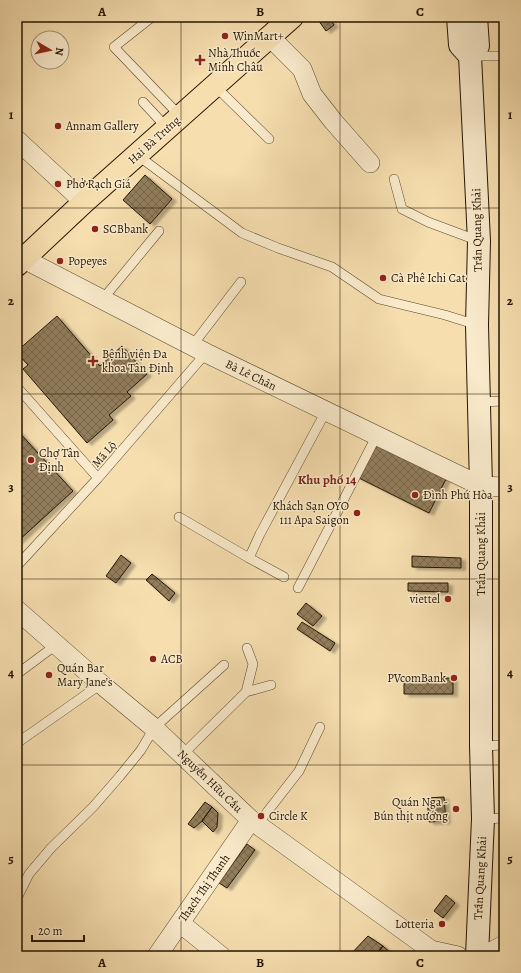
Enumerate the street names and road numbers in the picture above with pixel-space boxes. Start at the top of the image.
street label: Hai Bà Trưng [124,112,184,168]
street label: Trần Quang Khải [468,188,486,272]
street label: Bà Lê Chân [223,356,280,394]
street label: Mã Lộ [88,437,120,471]
street label: Trần Quang Khải [473,512,489,596]
street label: Nguyễn Hữu Cầu [174,746,246,816]
street label: Trần Quang Khải [470,836,490,920]
street label: Thạch Thị Thanh [175,850,234,925]

